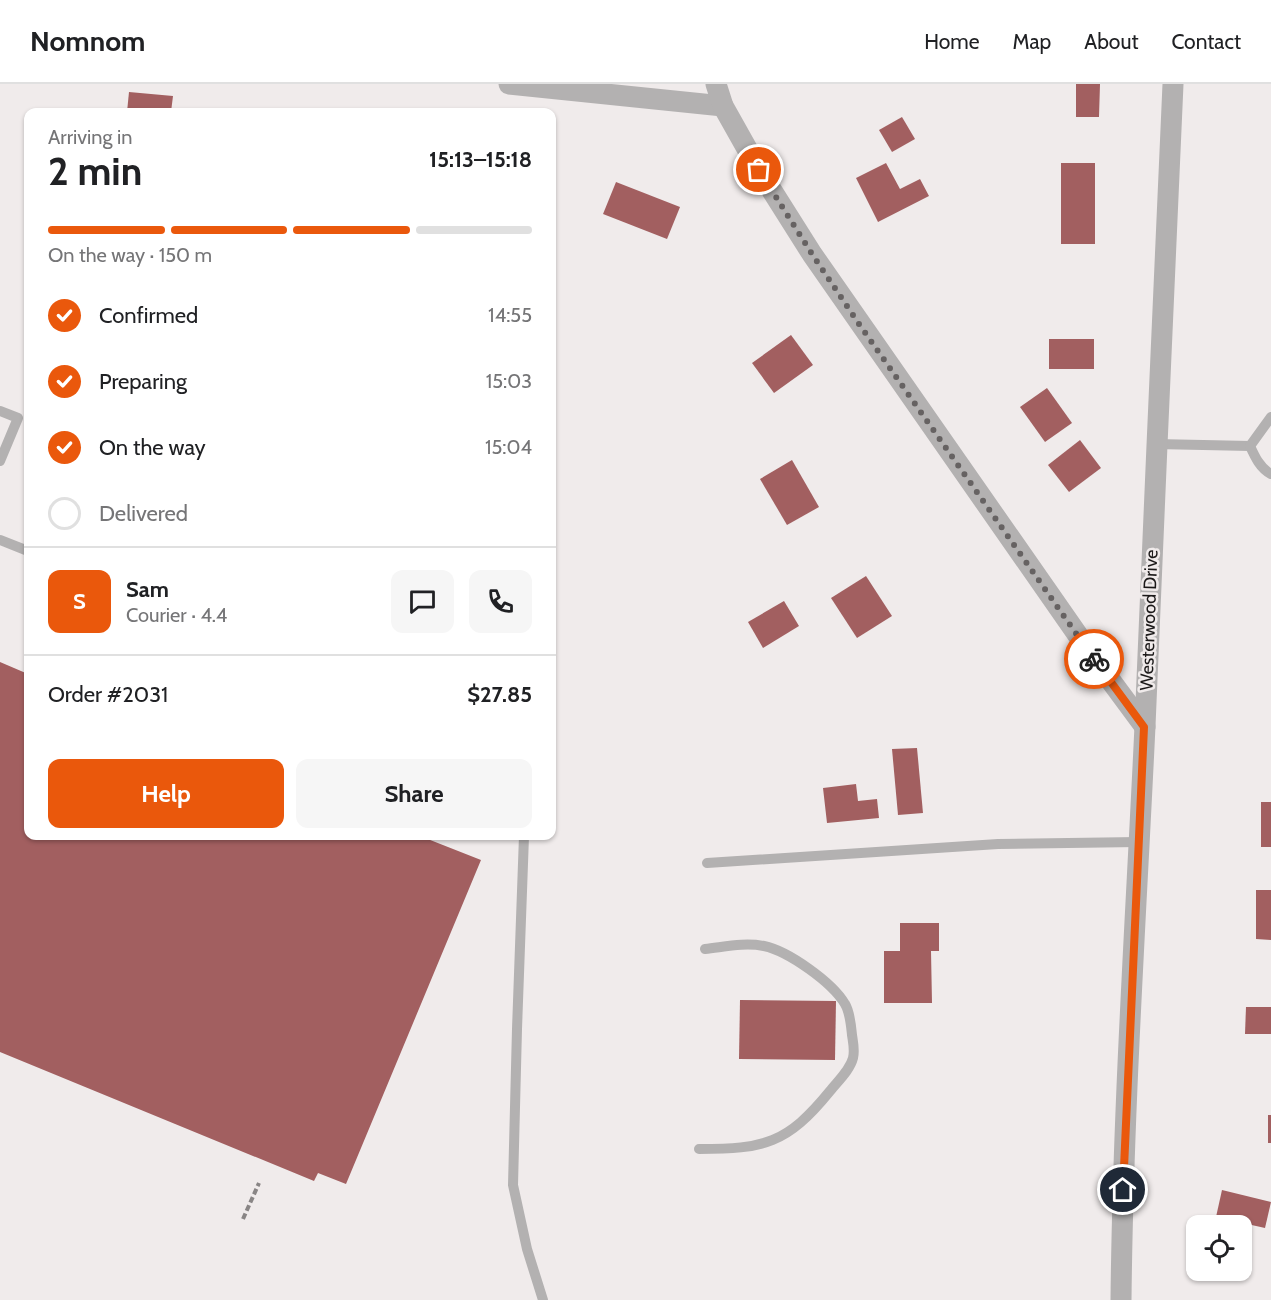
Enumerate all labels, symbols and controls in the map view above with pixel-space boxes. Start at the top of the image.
text: Nomnom [30,24,145,58]
text: Home [924,29,980,54]
text: Map [1013,29,1051,54]
text: About [1084,29,1138,54]
text: Contact [1171,29,1241,54]
text: Arriving in [48,125,132,149]
pin [733,144,784,195]
text: 15:13–15:18 [429,146,532,173]
text: 2 min [48,147,142,195]
icon: bag [742,153,775,186]
text: On the way · 150 m [48,243,212,267]
icon: check [48,299,81,332]
text: Confirmed [99,302,198,329]
text: 14:55 [488,303,532,327]
icon: check [48,365,81,398]
text: Preparing [99,368,187,395]
text: 15:03 [486,369,532,393]
icon: check [48,431,81,464]
text: On the way [99,434,206,461]
text: 15:04 [485,435,532,459]
text: Delivered [99,500,188,527]
street label: Westerwood Drive [1136,549,1162,691]
button: chat [391,570,454,633]
button: phone [469,570,532,633]
text: Sam [126,576,169,603]
text: S [73,588,86,615]
text: Courier · 4.4 [126,603,227,627]
courier [1064,629,1124,689]
icon: bike [1078,643,1111,676]
text: Order #2031 [48,681,168,708]
text: $27.85 [467,681,532,708]
button: Help [48,759,284,828]
button: Share [296,759,532,828]
pin [1097,1164,1148,1215]
icon: home [1106,1173,1139,1206]
map controls [1186,1215,1252,1281]
button: locate [1186,1215,1252,1281]

